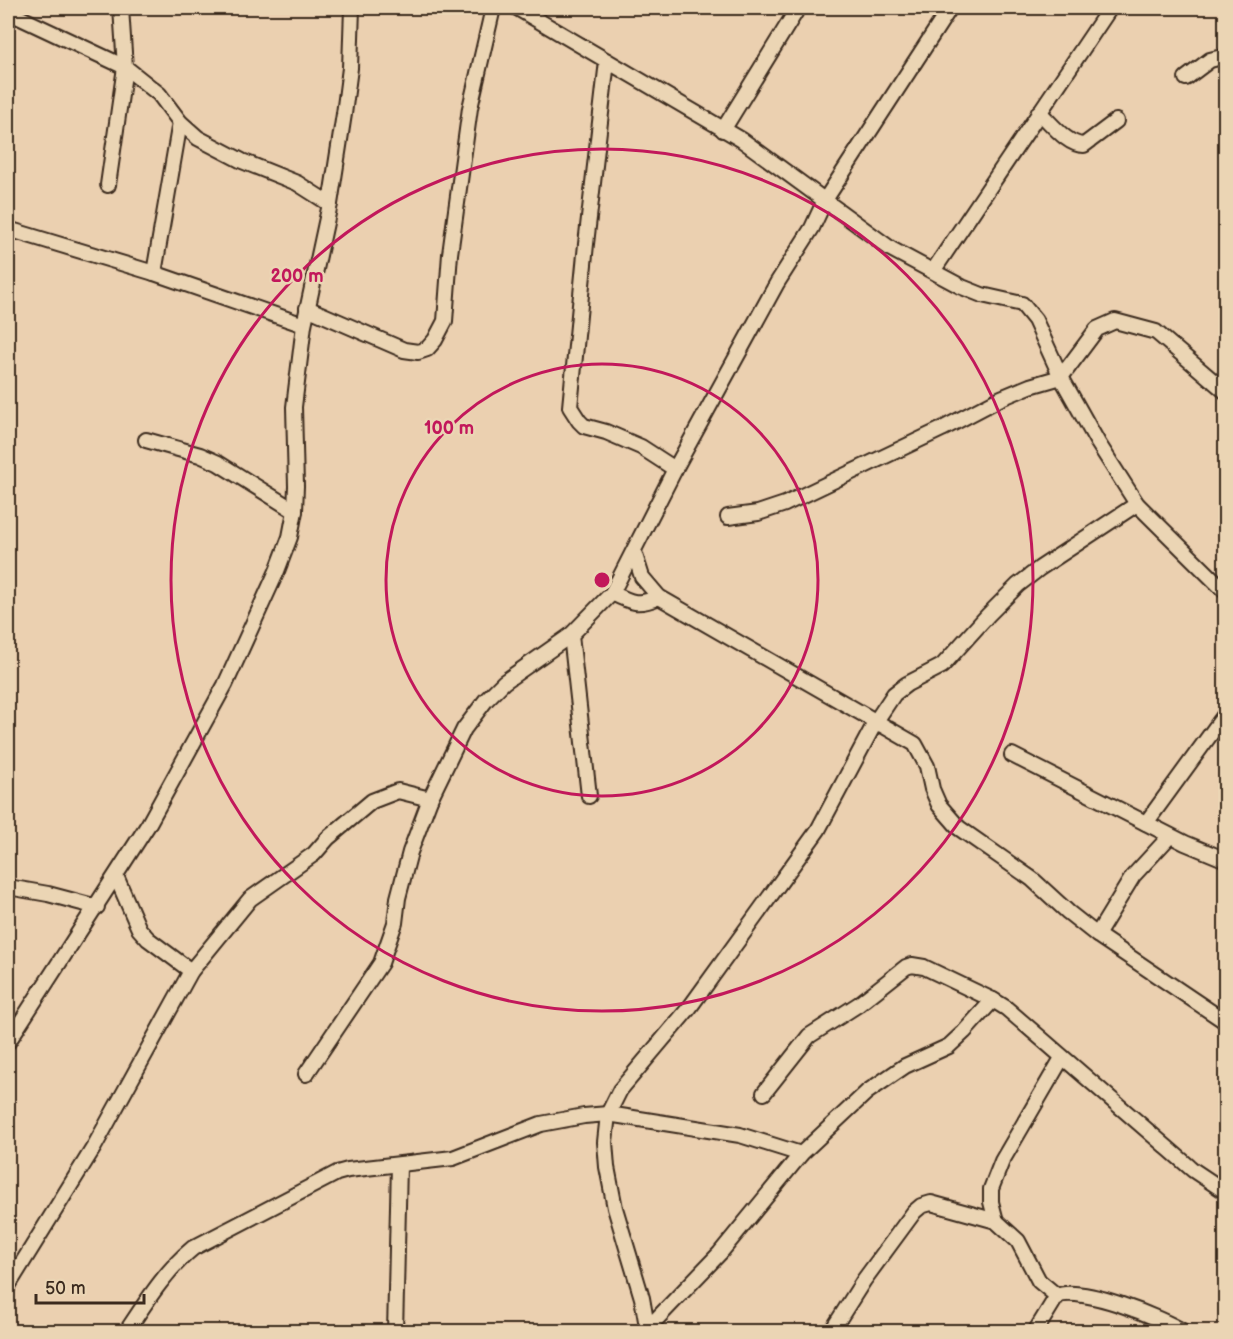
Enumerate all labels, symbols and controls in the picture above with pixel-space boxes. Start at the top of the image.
text: 200 m [270,266,324,287]
text: 100 m [424,418,474,439]
centre of rings [592,570,612,590]
scale bar [36,1267,144,1305]
text: 50 m [45,1278,86,1299]

